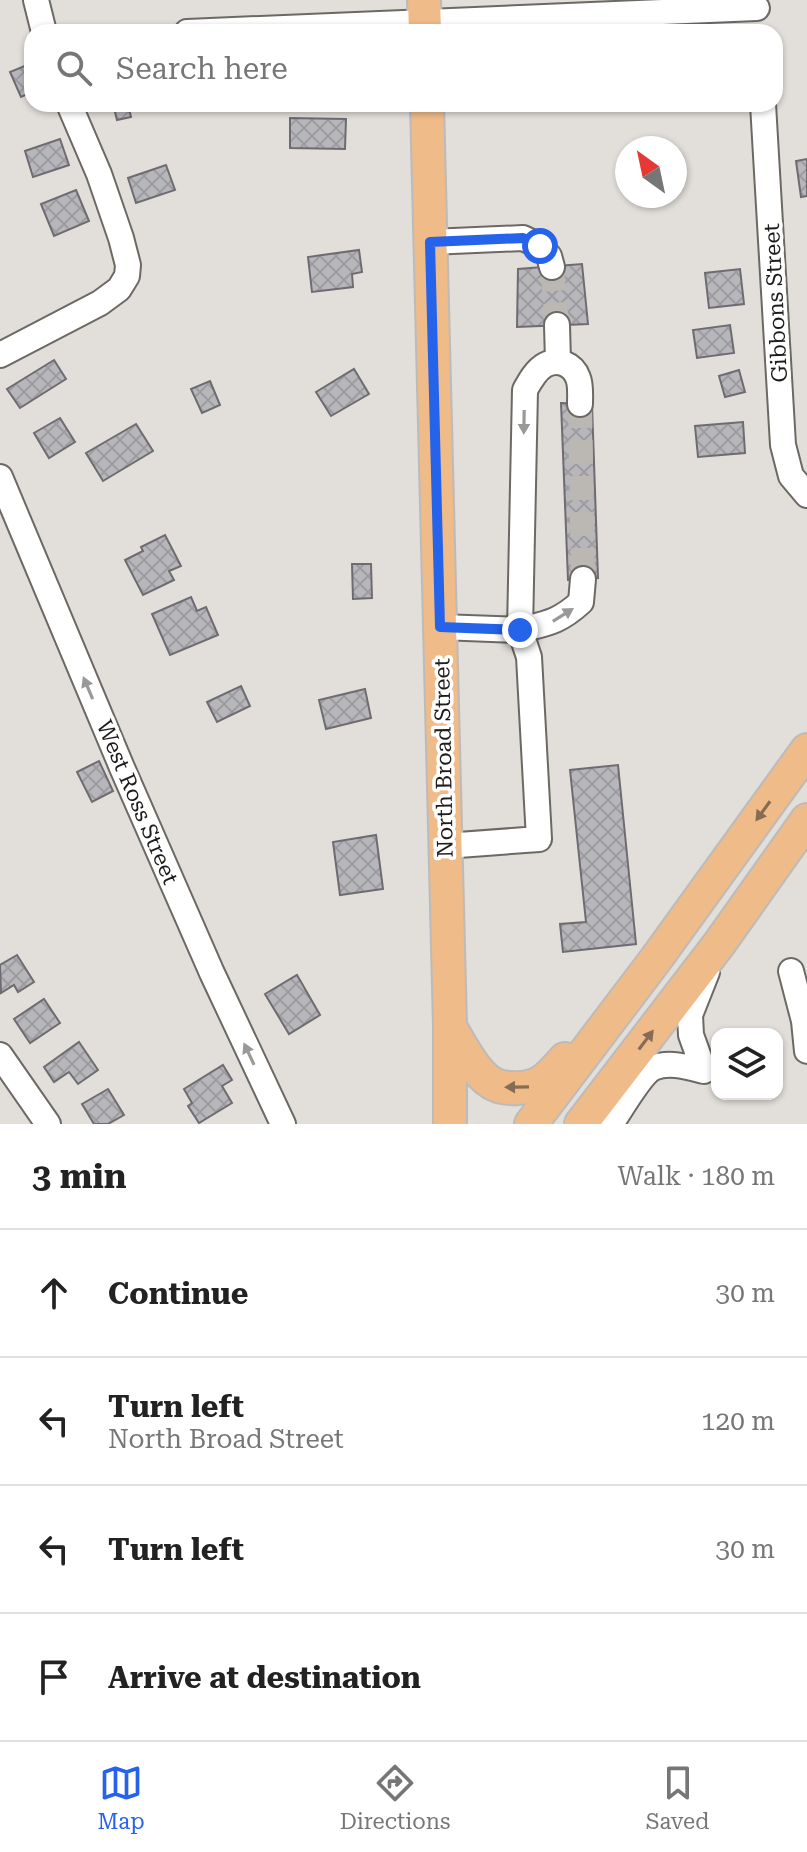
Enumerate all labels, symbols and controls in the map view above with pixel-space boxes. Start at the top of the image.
search box [24,24,783,112]
icon: search [52,46,96,90]
text: Search here [116,51,288,86]
north arrow [615,136,687,208]
street label: Gibbons Street [759,223,792,383]
route start [522,228,558,264]
one-way arrow [518,410,530,435]
one-way arrow [551,608,574,623]
route end [502,612,538,648]
street label: North Broad Street [429,658,458,858]
one-way arrow [82,676,95,699]
street label: West Ross Street [92,716,183,888]
one-way arrow [756,801,772,821]
map controls [711,1028,783,1100]
button: layers [711,1028,783,1100]
one-way arrow [637,1030,653,1050]
one-way arrow [242,1042,256,1066]
one-way arrow [504,1081,529,1093]
text: 3 min [32,1156,127,1196]
text: Walk · 180 m [617,1161,775,1191]
icon: ahead [32,1271,76,1315]
text: Continue [108,1276,248,1311]
text: 30 m [716,1278,775,1308]
text: Turn left [108,1389,244,1424]
icon: left [32,1399,76,1443]
text: 120 m [701,1406,775,1436]
text: North Broad Street [108,1424,344,1454]
icon: left [32,1527,76,1571]
text: Turn left [108,1532,244,1567]
text: 30 m [716,1534,775,1564]
icon: arrive [32,1655,76,1699]
text: Arrive at destination [108,1660,421,1695]
tab: Map [98,1761,145,1834]
tab: Directions [340,1761,450,1834]
tab: Saved [646,1761,709,1834]

